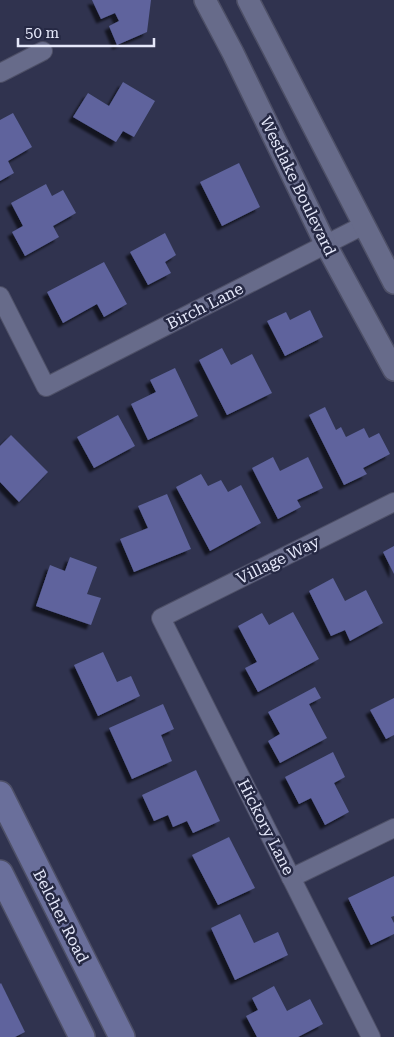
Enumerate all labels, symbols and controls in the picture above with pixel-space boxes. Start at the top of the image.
scale bar [18,15,154,47]
text: 50 m [25,24,60,42]
street label: Westlake Boulevard [256,113,340,259]
street label: Birch Lane [164,279,247,333]
street label: Village Way [234,532,323,588]
street label: Hickory Lane [234,776,298,878]
street label: Belcher Road [29,866,93,966]

